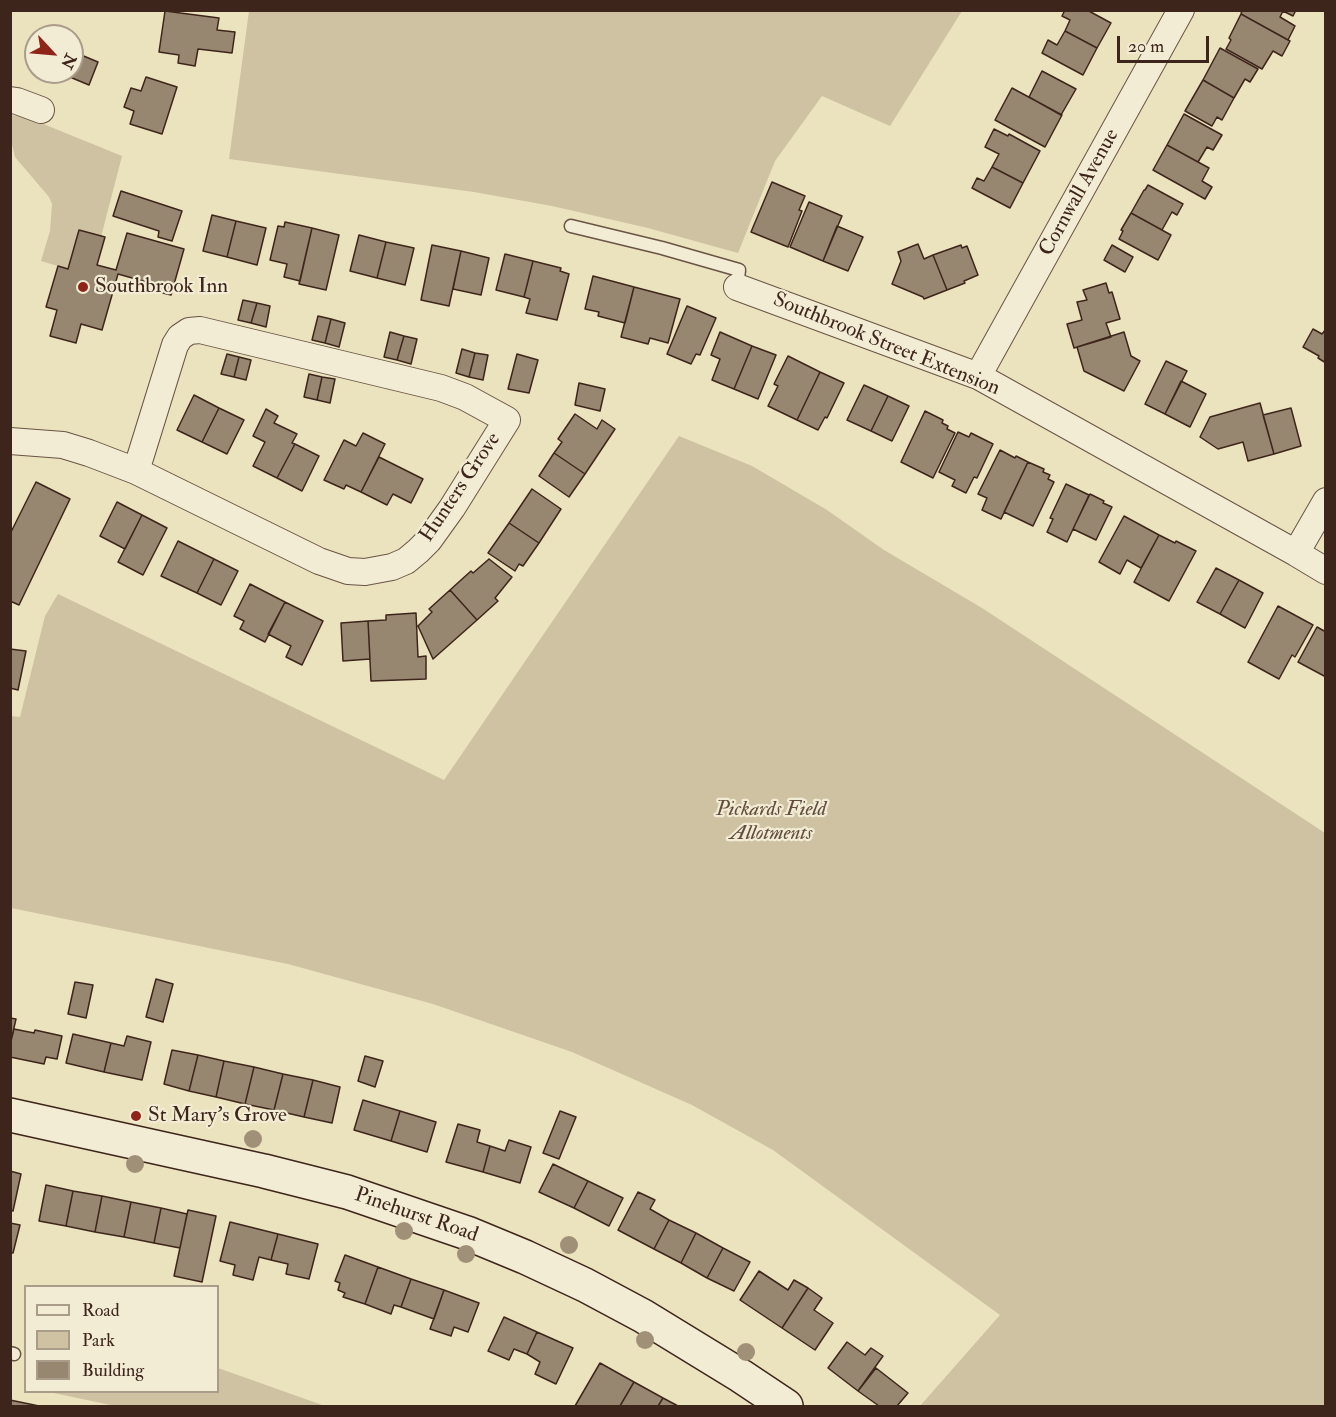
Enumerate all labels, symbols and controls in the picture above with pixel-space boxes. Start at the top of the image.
north arrow [24,24,84,84]
scale bar [1120,24,1212,62]
text: 20 m [1128,35,1164,58]
text: N [56,50,81,72]
street label: Cornwall Avenue [1035,125,1125,261]
place label: Southbrook Inn [95,274,228,300]
marker: Southbrook Inn [76,280,90,294]
street label: Southbrook Street Extension [769,288,1003,402]
street label: Hunters Grove [415,428,507,548]
park label: Pickards Field Allotments [716,797,826,847]
place label: St Mary's Grove [148,1103,287,1129]
marker: St Mary's Grove [129,1109,143,1123]
street label: Pinehurst Road [351,1183,481,1249]
legend [24,1285,219,1393]
text: Road [82,1299,120,1322]
text: Park [82,1329,115,1352]
text: Building [82,1359,144,1382]

